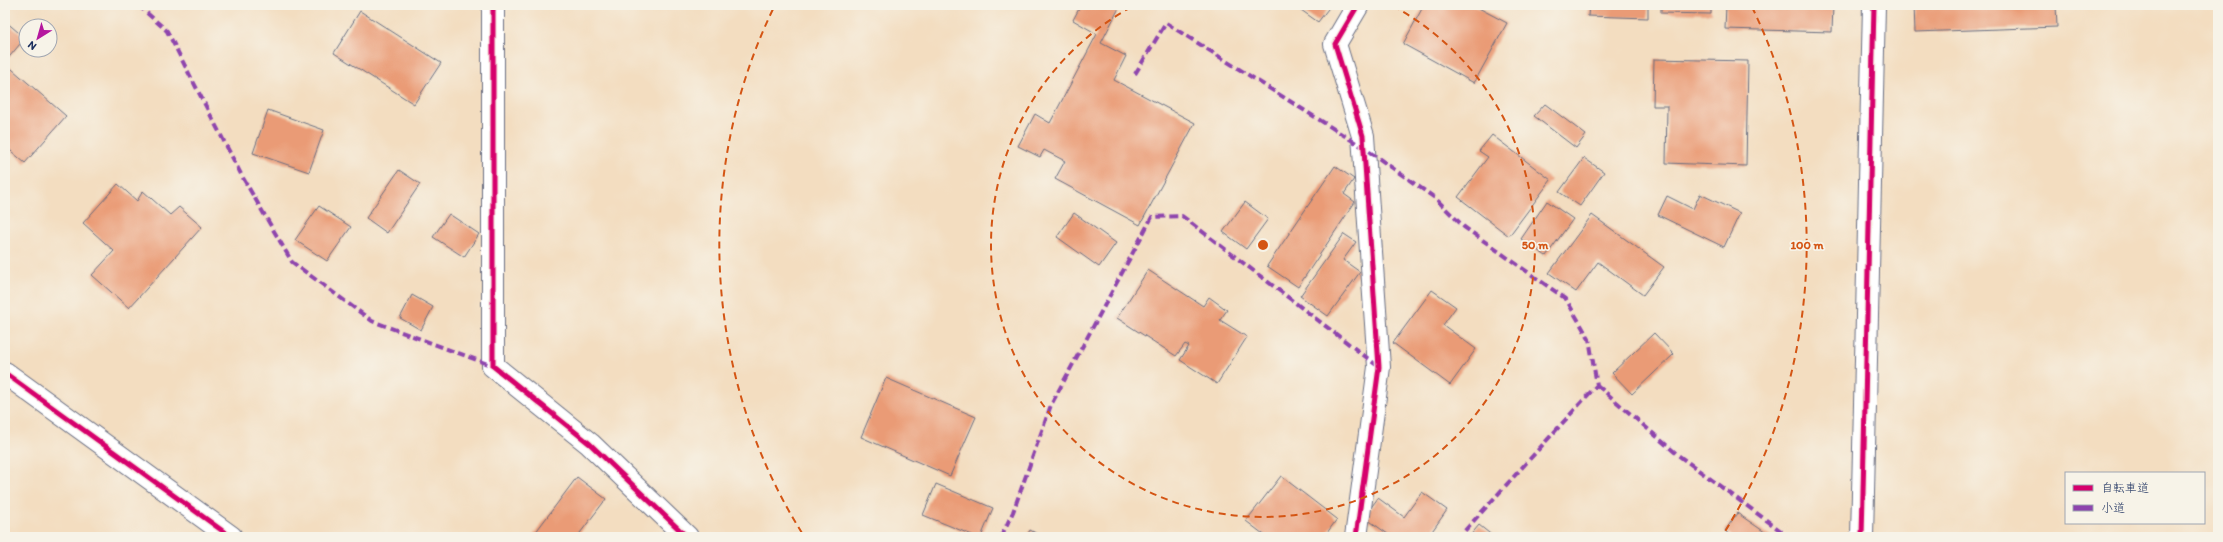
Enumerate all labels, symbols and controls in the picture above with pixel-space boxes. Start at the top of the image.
north arrow [18,18,58,58]
text: N [25,38,39,53]
centre of rings [1256,238,1270,252]
text: 50 m [1522,238,1549,252]
text: 100 m [1790,238,1824,252]
legend [2065,472,2205,524]
text: 自転車道 [2101,481,2149,495]
text: 小道 [2101,501,2125,515]

